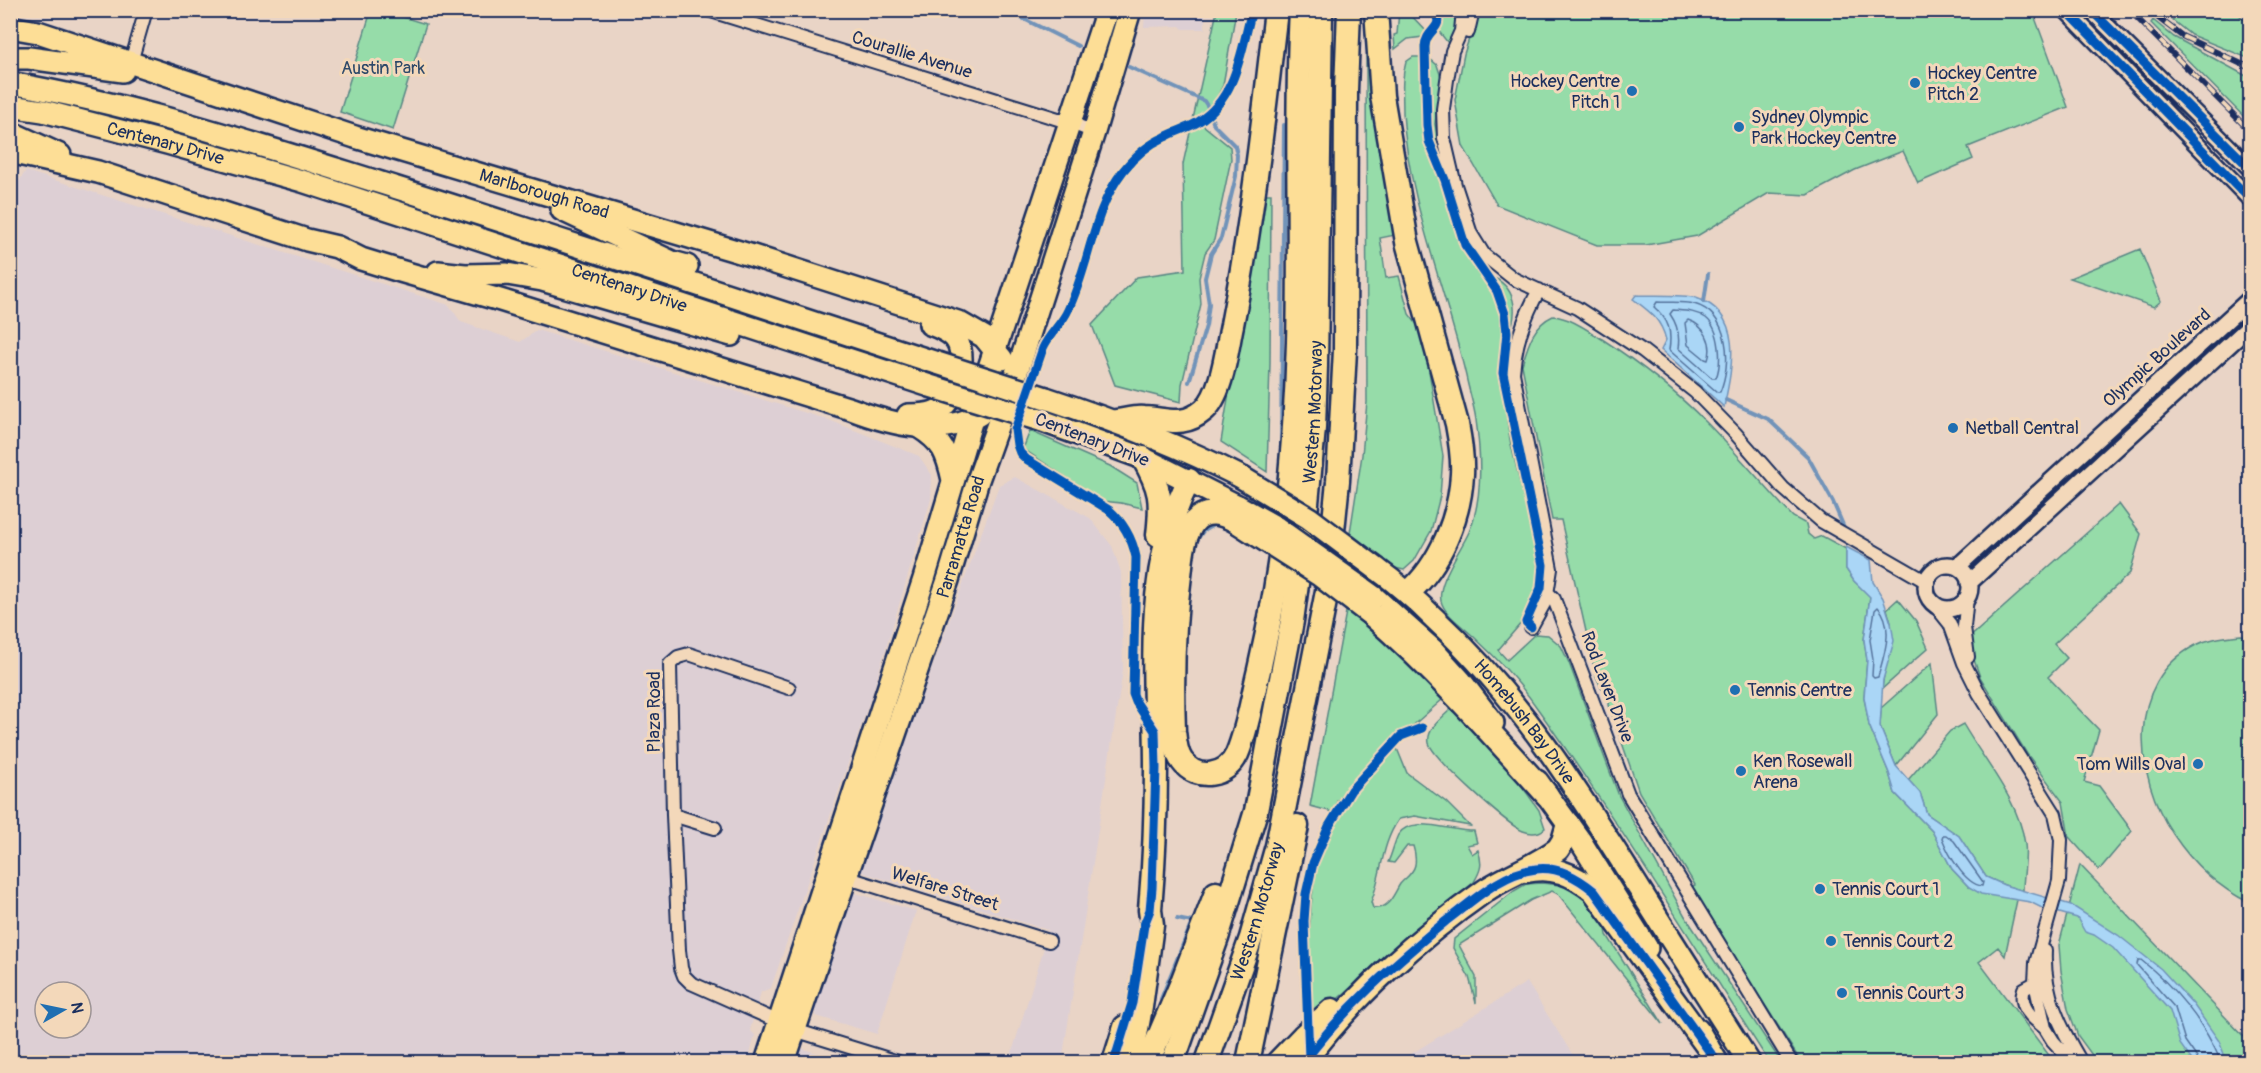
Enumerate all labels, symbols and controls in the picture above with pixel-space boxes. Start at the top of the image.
street label: Courallie Avenue [849,26,975,84]
park label: Austin Park [341,57,425,80]
place label: Hockey Centre Pitch 2 [1927,62,2037,106]
place label: Hockey Centre Pitch 1 [1510,70,1620,114]
marker: Hockey Centre Pitch 2 [1908,76,1922,90]
marker: Hockey Centre Pitch 1 [1625,84,1639,98]
place label: Sydney Olympic Park Hockey Centre [1751,106,1897,150]
street label: Centenary Drive [104,116,227,170]
marker: Sydney Olympic Park Hockey Centre [1732,120,1746,134]
street label: Marlborough Road [477,163,612,224]
street label: Centenary Drive [568,258,690,318]
street label: Olympic Boulevard [2098,303,2216,413]
street label: Western Motorway [1297,340,1328,485]
street label: Centenary Drive [1032,408,1152,472]
place label: Netball Central [1965,417,2079,440]
marker: Netball Central [1946,421,1960,435]
street label: Parramatta Road [931,473,990,601]
street label: Rod Laver Drive [1575,628,1639,746]
street label: Homebush Bay Drive [1469,654,1580,789]
street label: Plaza Road [643,671,666,753]
place label: Tennis Centre [1747,679,1852,702]
marker: Tennis Centre [1728,683,1742,697]
place label: Ken Rosewall Arena [1753,750,1853,794]
place label: Tom Wills Oval [2077,753,2186,776]
marker: Tom Wills Oval [2191,757,2205,771]
marker: Ken Rosewall Arena [1734,764,1748,778]
street label: Western Motorway [1225,839,1289,983]
street label: Welfare Street [888,862,1002,916]
place label: Tennis Court 1 [1832,878,1939,901]
marker: Tennis Court 1 [1813,882,1827,896]
place label: Tennis Court 2 [1843,930,1953,953]
marker: Tennis Court 2 [1824,934,1838,948]
north arrow [33,980,93,1040]
place label: Tennis Court 3 [1854,982,1964,1005]
marker: Tennis Court 3 [1835,986,1849,1000]
text: N [66,1001,88,1015]

